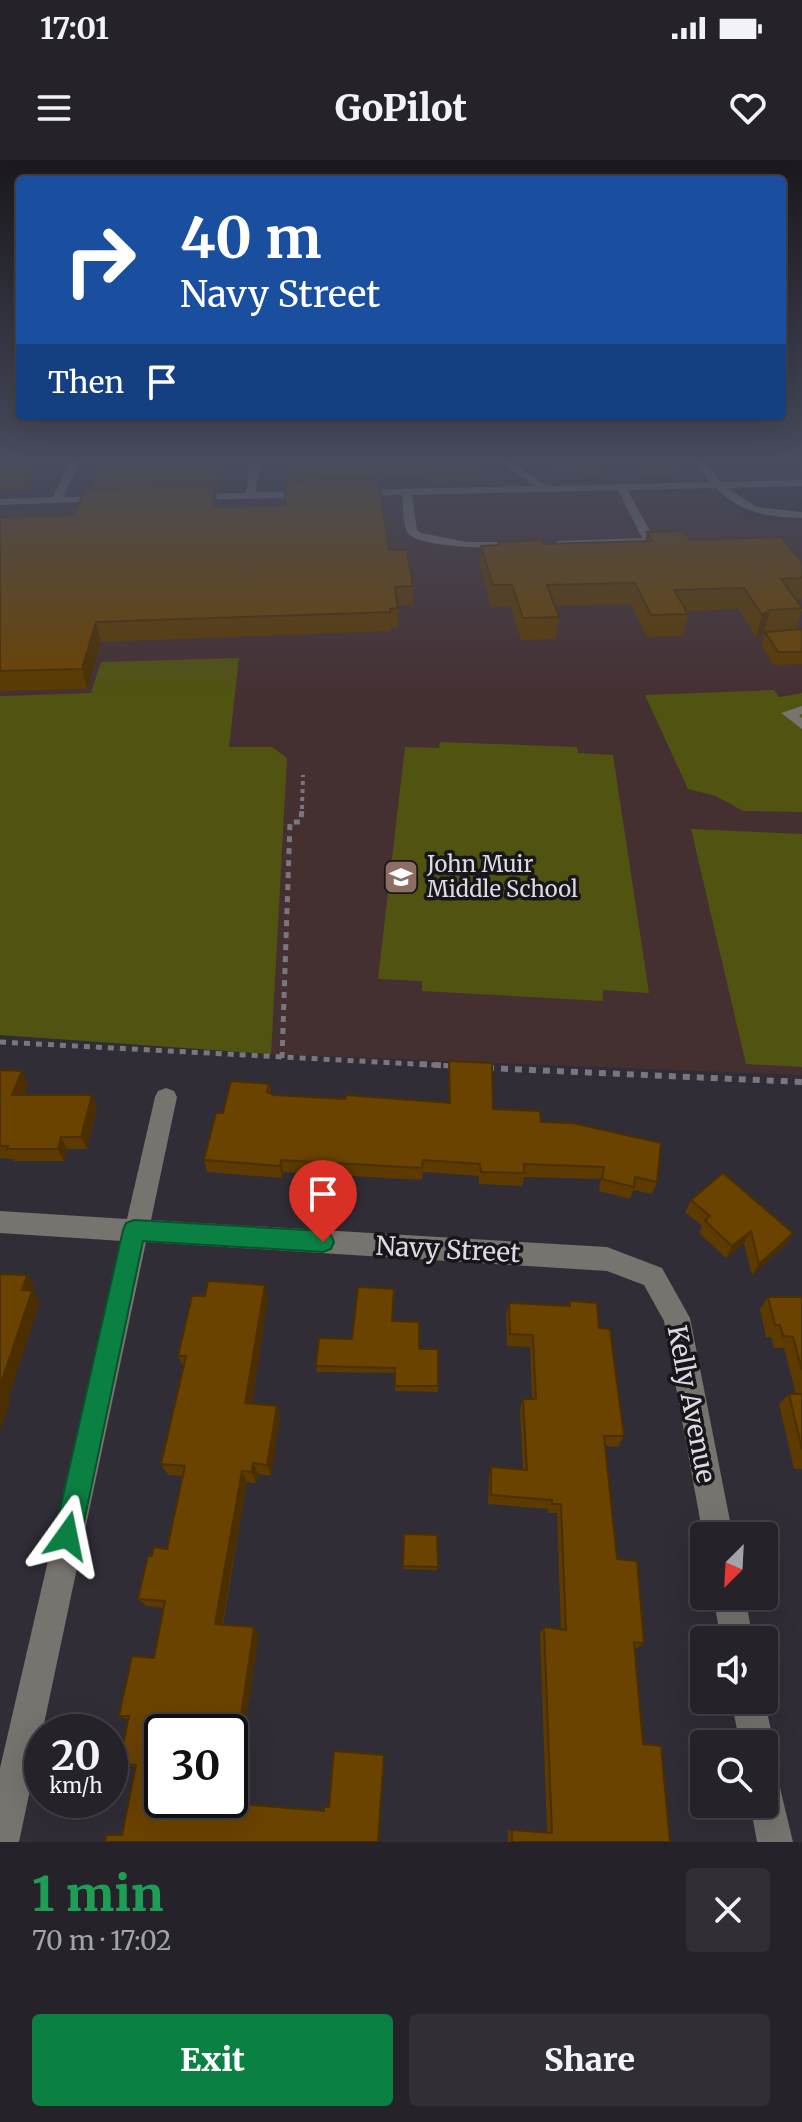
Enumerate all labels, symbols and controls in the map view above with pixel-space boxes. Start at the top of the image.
text: 17:01 [40,9,109,47]
icon: menu [32,86,76,130]
text: GoPilot [335,86,467,131]
icon: heart [726,86,770,130]
text: 40 m [180,203,322,273]
icon: right [48,208,152,312]
text: Navy Street [180,272,380,317]
icon: arrive [140,360,184,404]
text: Then [48,363,124,401]
place label: John Muir Middle School [426,850,578,903]
school or university icon: John Muir Middle School [382,858,420,896]
pin [289,1160,357,1242]
icon: arrive [301,1172,345,1216]
street label: Navy Street [375,1229,521,1269]
street label: Kelly Avenue [661,1322,723,1486]
position arrow [25,1494,109,1578]
north arrow [690,1522,778,1610]
map controls [690,1522,778,1818]
button: sound [690,1626,778,1714]
speed limit sign: 30 [144,1714,248,1818]
button: search [690,1730,778,1818]
text: 20 [51,1731,101,1781]
text: km/h [50,1773,102,1798]
text: 1 min [32,1864,164,1924]
button: close [686,1868,770,1952]
text: 70 m · 17:02 [32,1924,171,1957]
button: Exit [32,2014,393,2106]
button: Share [409,2014,770,2106]

